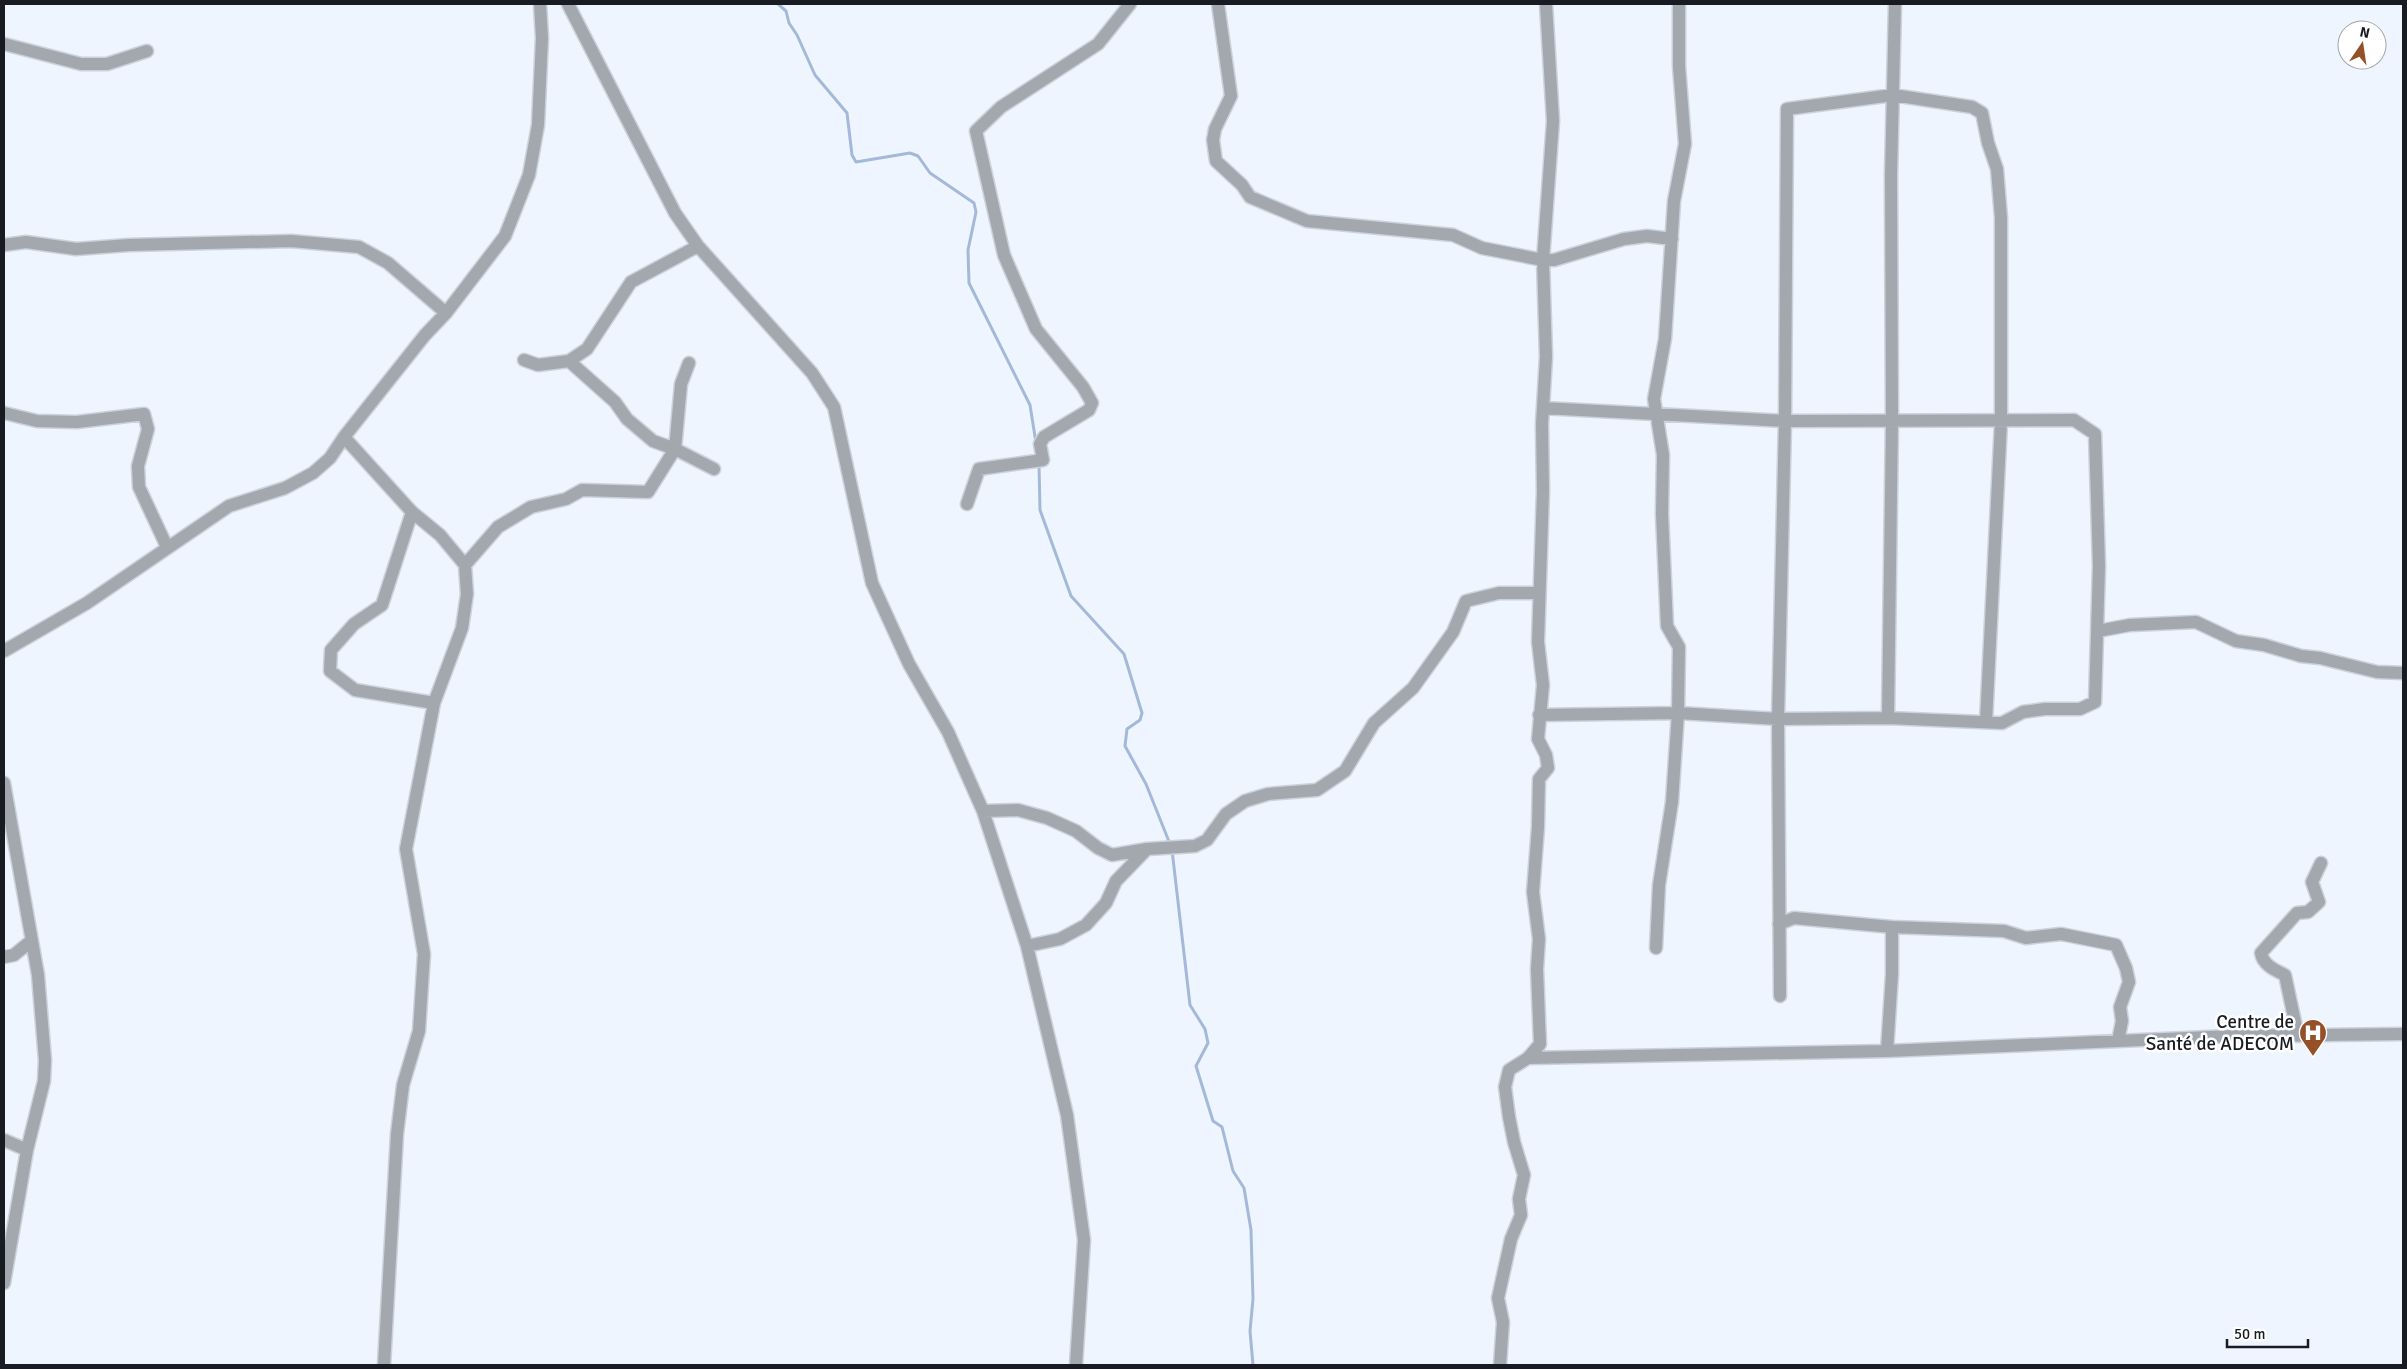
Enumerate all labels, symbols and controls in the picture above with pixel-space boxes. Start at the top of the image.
north arrow [2337,20,2387,70]
text: N [2358,23,2371,42]
place label: Centre de Santé de ADECOM [2146,1010,2294,1056]
hospital icon: Centre de Santé de ADECOM [2298,1018,2328,1057]
scale bar [2227,1316,2308,1348]
text: 50 m [2234,1325,2265,1343]

